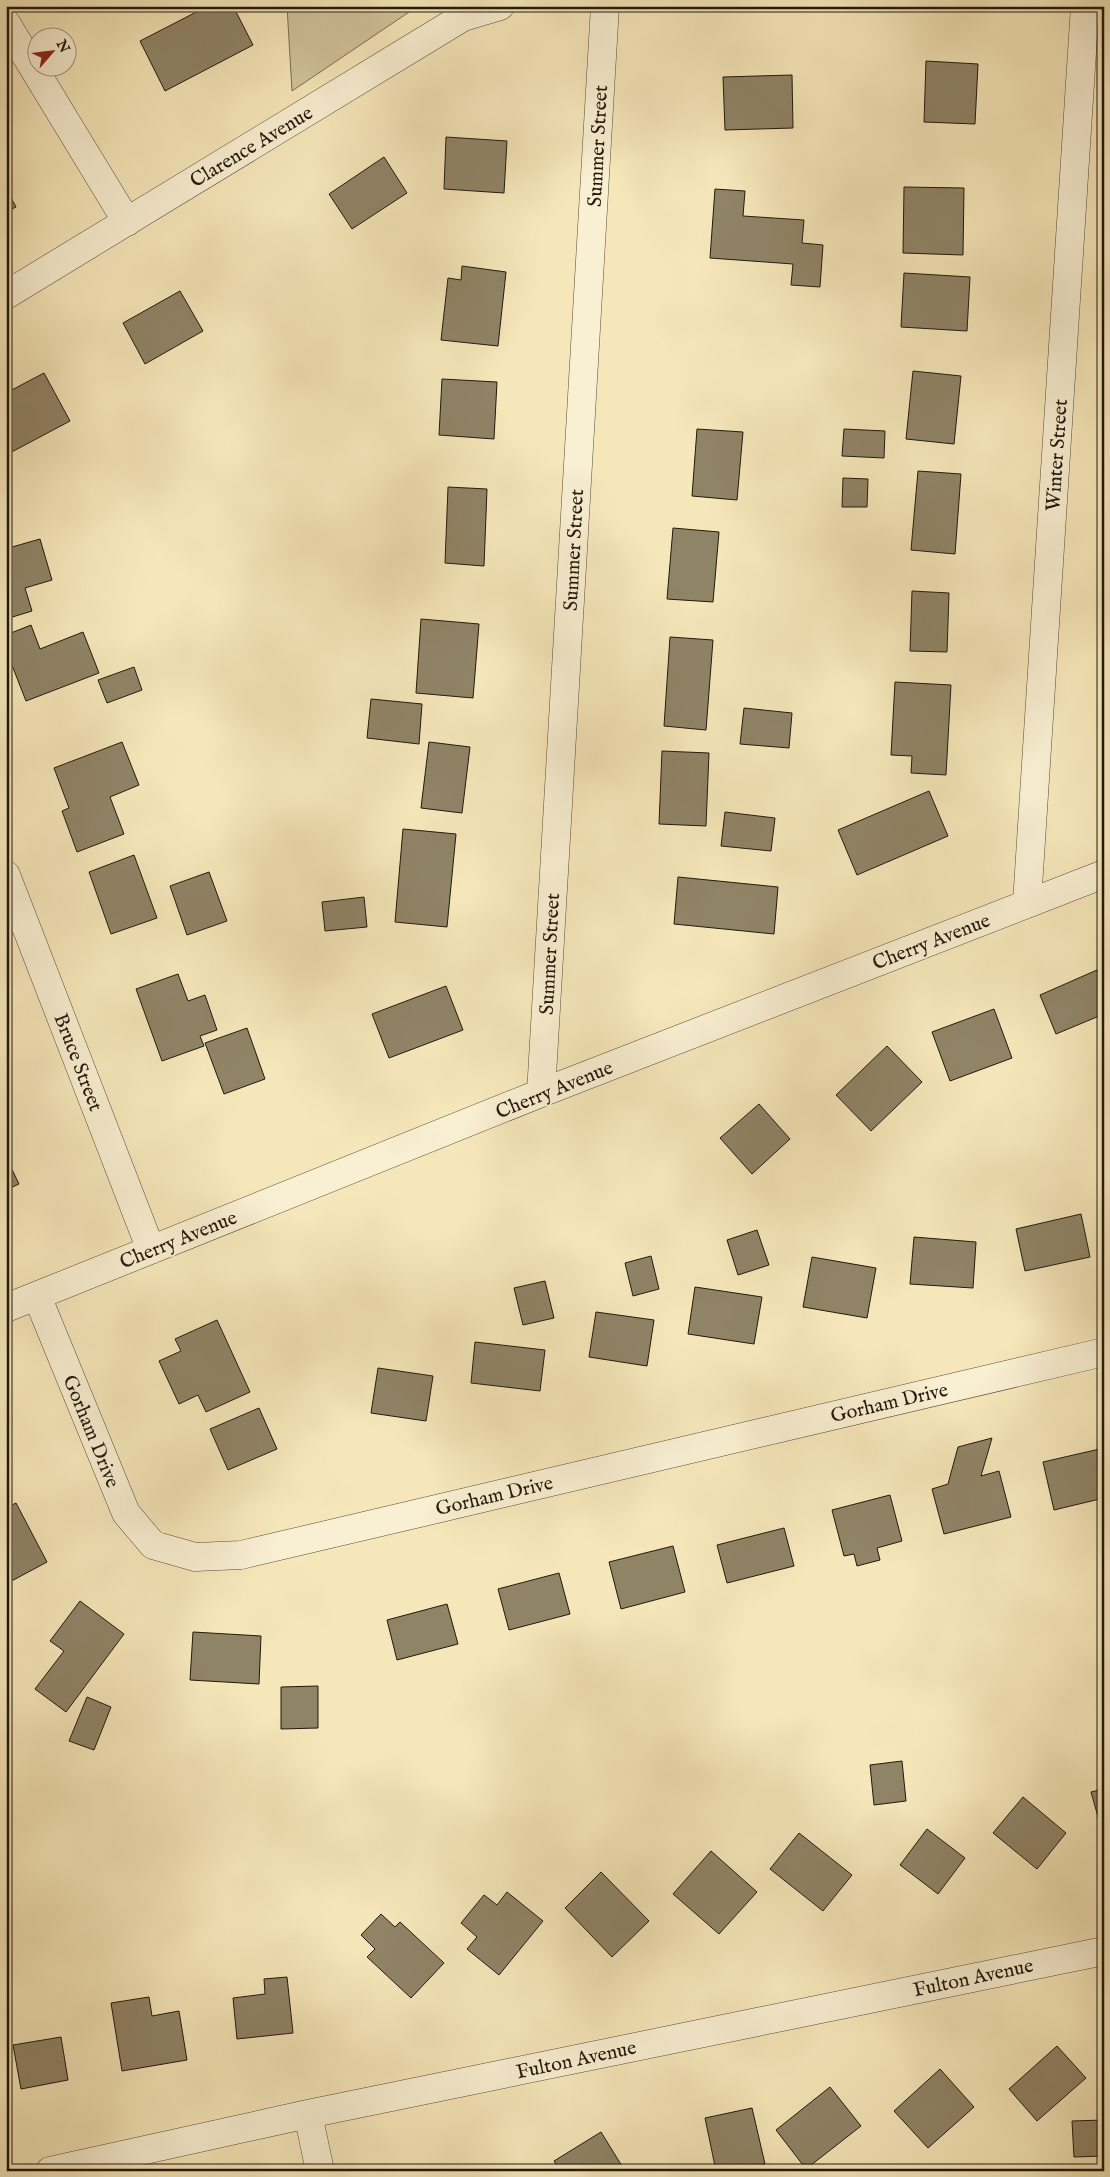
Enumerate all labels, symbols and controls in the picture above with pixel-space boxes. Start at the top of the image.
north arrow [28,28,78,78]
text: N [51,36,73,56]
street label: Summer Street [583,84,614,208]
street label: Clarence Avenue [186,101,318,194]
street label: Winter Street [1041,398,1074,512]
street label: Summer Street [559,488,590,612]
street label: Summer Street [535,892,566,1016]
street label: Cherry Avenue [869,908,994,976]
street label: Bruce Street [48,1010,108,1115]
street label: Cherry Avenue [492,1056,617,1125]
street label: Cherry Avenue [116,1206,241,1275]
street label: Gorham Drive [57,1371,125,1492]
street label: Gorham Drive [828,1378,950,1429]
street label: Gorham Drive [433,1471,555,1522]
street label: Fulton Avenue [911,1954,1036,2003]
street label: Fulton Avenue [514,2036,639,2085]

